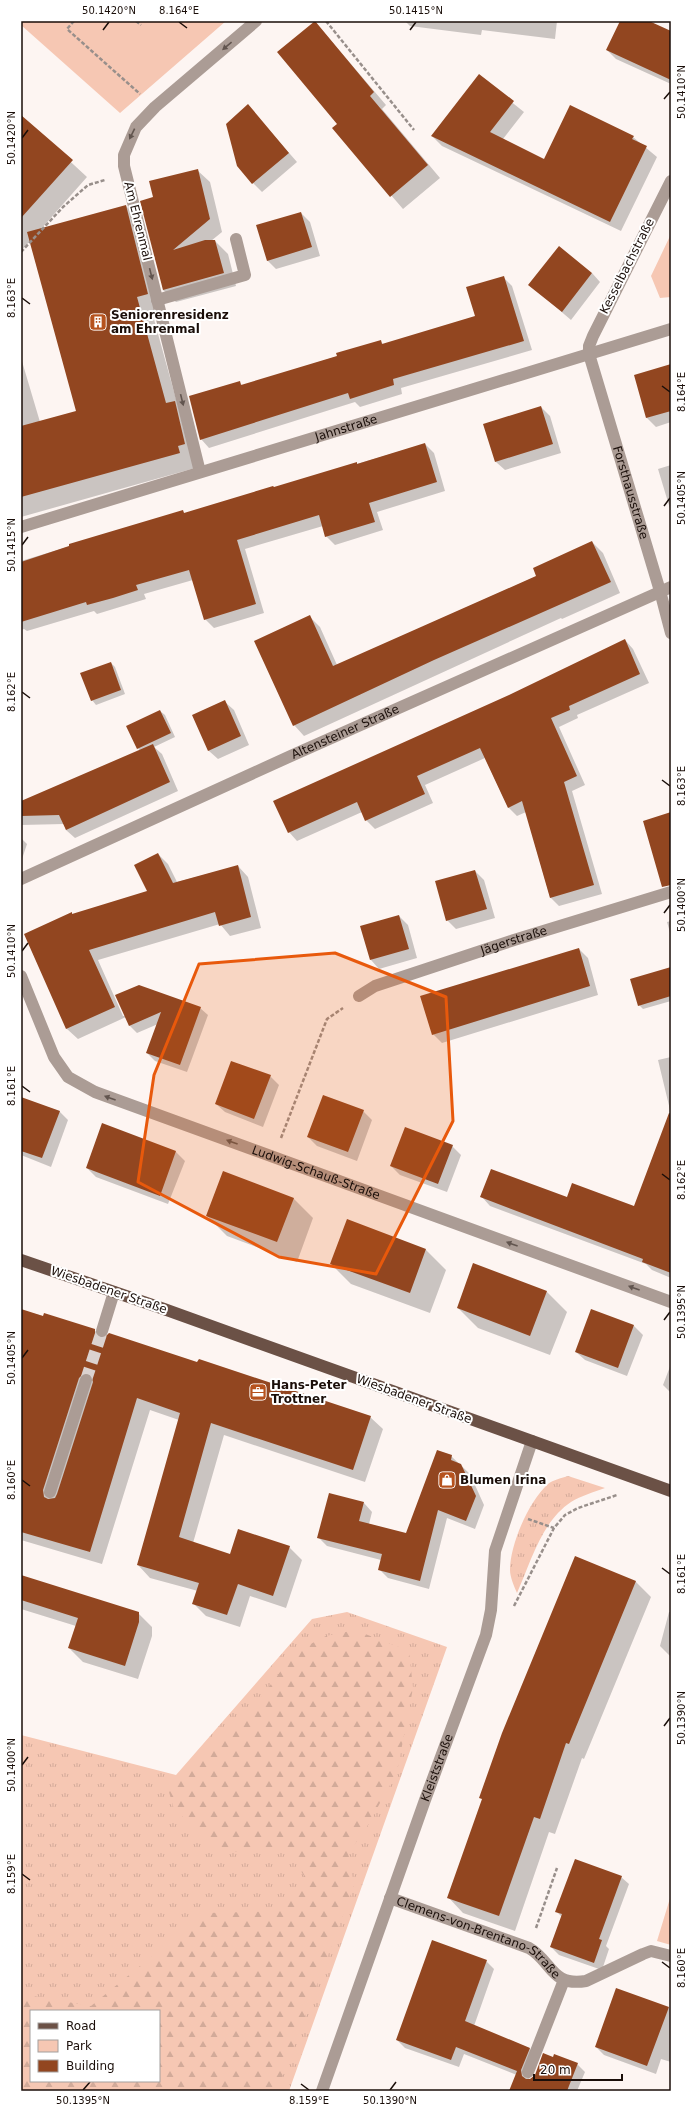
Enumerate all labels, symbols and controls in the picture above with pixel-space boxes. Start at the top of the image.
text: 50.1420°N [82,5,136,16]
text: 8.164°E [159,5,199,16]
text: 50.1415°N [389,5,443,16]
one-way arrow [221,42,232,51]
text: 50.1410°N [676,65,687,119]
text: 50.1420°N [6,111,17,165]
one-way arrow [129,129,135,140]
street label: Am Ehrenmal [121,180,155,262]
street label: Kesselbachstraße [597,216,657,316]
one-way arrow [148,268,154,280]
text: 8.163°E [6,278,17,318]
place label: Seniorenresidenz am Ehrenmal [111,308,229,336]
building icon: Seniorenresidenz am Ehrenmal [88,312,108,332]
text: 8.164°E [676,372,687,412]
one-way arrow [179,394,185,406]
street label: Jahnstraße [312,412,379,444]
street label: Forsthausstraße [610,444,651,541]
text: 50.1405°N [676,471,687,525]
text: 50.1415°N [6,518,17,572]
text: 8.162°E [6,672,17,712]
street label: Altensteiner Straße [289,702,401,762]
text: 8.163°E [676,766,687,806]
text: 50.1400°N [676,878,687,932]
street label: Jägerstraße [478,923,549,958]
text: 50.1410°N [6,924,17,978]
text: 8.161°E [6,1066,17,1106]
one-way arrow [104,1094,116,1100]
one-way arrow [226,1139,238,1145]
street label: Ludwig-Schauß-Straße [250,1143,382,1202]
text: 8.162°E [676,1160,687,1200]
one-way arrow [506,1241,518,1247]
street label: Wiesbadener Straße [49,1264,169,1316]
one-way arrow [628,1285,640,1291]
text: 50.1395°N [676,1285,687,1339]
text: 50.1405°N [6,1331,17,1385]
street label: Wiesbadener Straße [354,1372,474,1426]
place label: Hans-Peter Trottner [271,1378,347,1406]
office icon: Hans-Peter Trottner [248,1382,268,1402]
text: 8.160°E [6,1460,17,1500]
shop icon: Blumen Irina [437,1470,457,1490]
place label: Blumen Irina [460,1473,546,1487]
text: 8.161°E [676,1554,687,1594]
text: 50.1390°N [676,1691,687,1745]
street label: Kleiststraße [418,1732,456,1804]
text: 50.1400°N [6,1738,17,1792]
text: 8.159°E [6,1854,17,1894]
street label: Clemens-von-Brentano-Straße [395,1894,563,1982]
text: 8.160°E [676,1948,687,1988]
legend [30,2010,160,2082]
text: Road [66,2019,96,2033]
text: Park [66,2039,92,2053]
scale bar [534,2056,622,2082]
text: Building [66,2059,115,2073]
text: 20 m [540,2063,571,2077]
text: 50.1395°N [56,2095,110,2106]
text: 8.159°E [289,2095,329,2106]
text: 50.1390°N [363,2095,417,2106]

